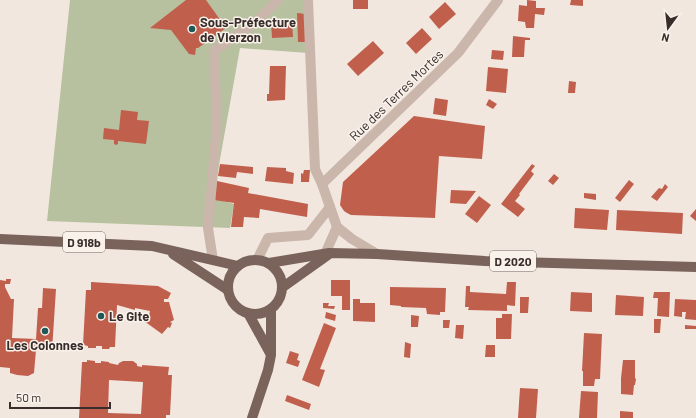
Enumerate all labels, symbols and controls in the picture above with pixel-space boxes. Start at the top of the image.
north arrow [648,8,688,48]
place label: Sous-Préfecture de Vierzon [200,14,296,45]
marker: Sous-Préfecture de Vierzon [187,24,197,34]
text: N [660,31,671,45]
street label: Rue des Terres Mortes [346,46,446,144]
road number: D 918b [63,232,105,252]
road number: D 2020 [490,251,536,271]
place label: Le Gite [109,308,149,324]
marker: Le Gite [96,311,106,321]
marker: Les Colonnes [40,326,50,336]
place label: Les Colonnes [7,337,84,353]
scale bar [10,384,110,410]
text: 50 m [16,390,41,404]

